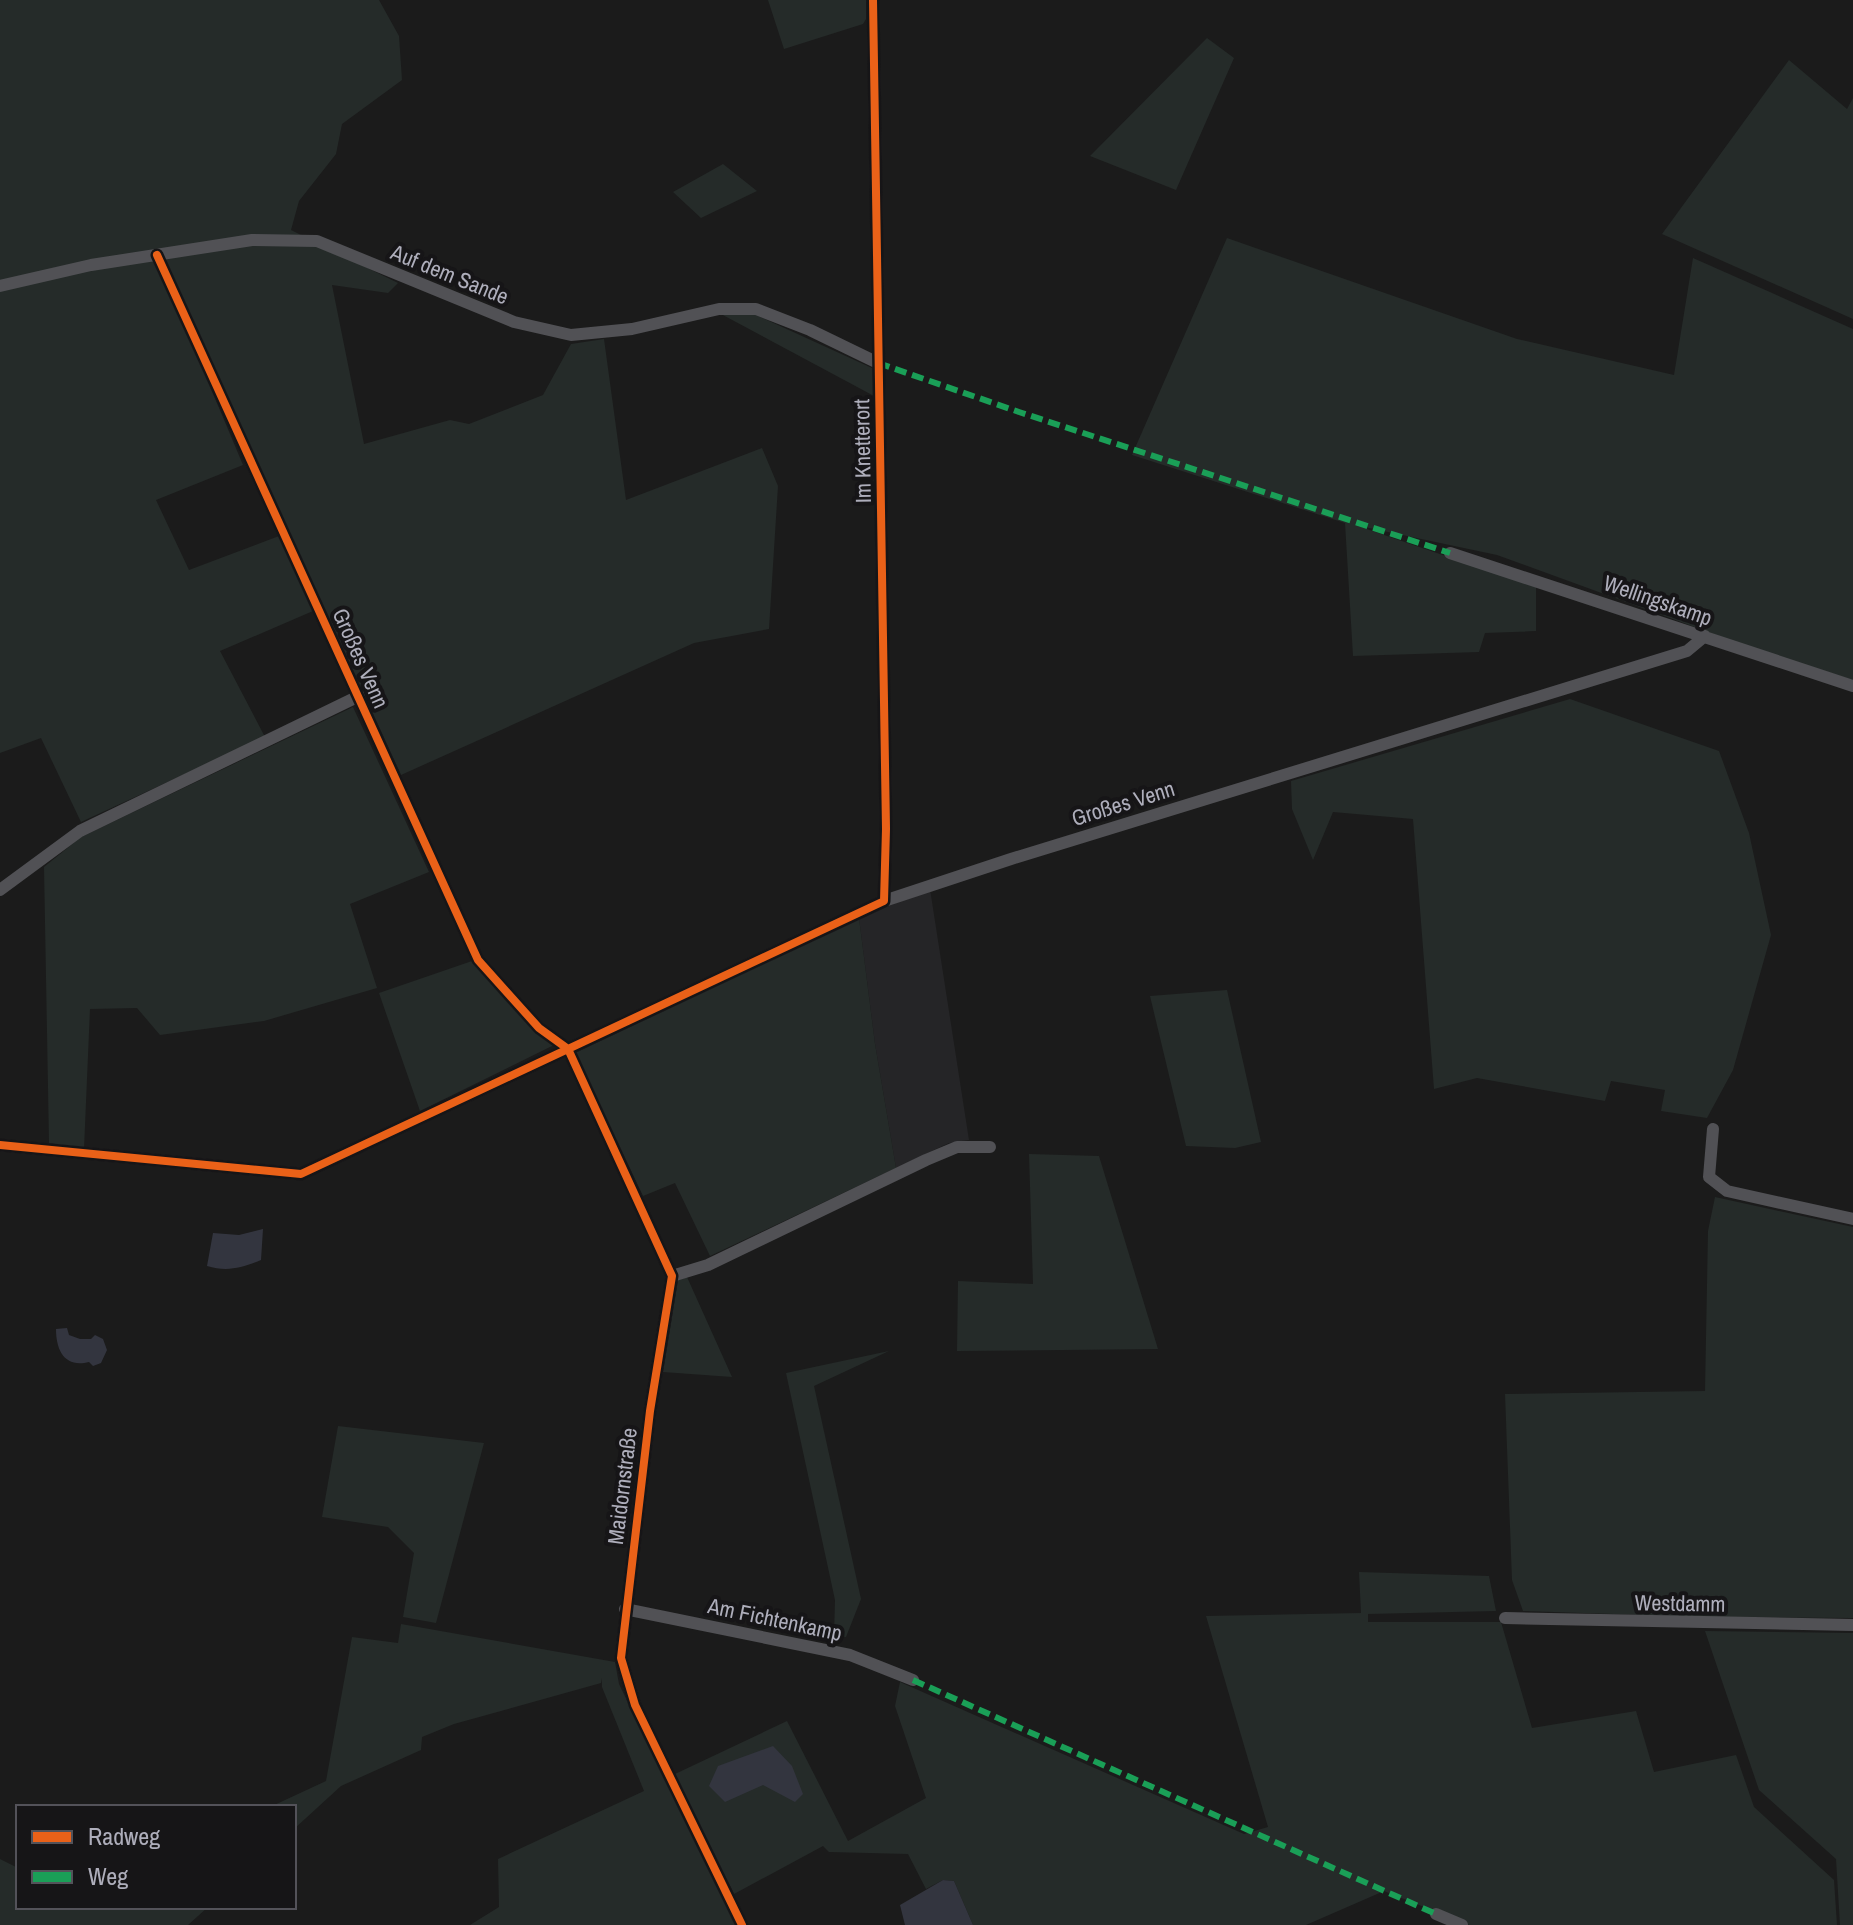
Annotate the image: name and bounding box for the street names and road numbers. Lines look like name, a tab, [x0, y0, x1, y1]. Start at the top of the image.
street label: Auf dem Sande	[386, 236, 513, 311]
street label: Im Knetterort	[846, 399, 878, 503]
street label: Wellingskamp	[1600, 567, 1716, 633]
street label: Großes Venn	[326, 603, 396, 713]
street label: Großes Venn	[1068, 773, 1178, 833]
street label: Maidornstraße	[600, 1426, 644, 1546]
street label: Westdamm	[1634, 1587, 1726, 1619]
street label: Am Fichtenkamp	[704, 1590, 845, 1648]

